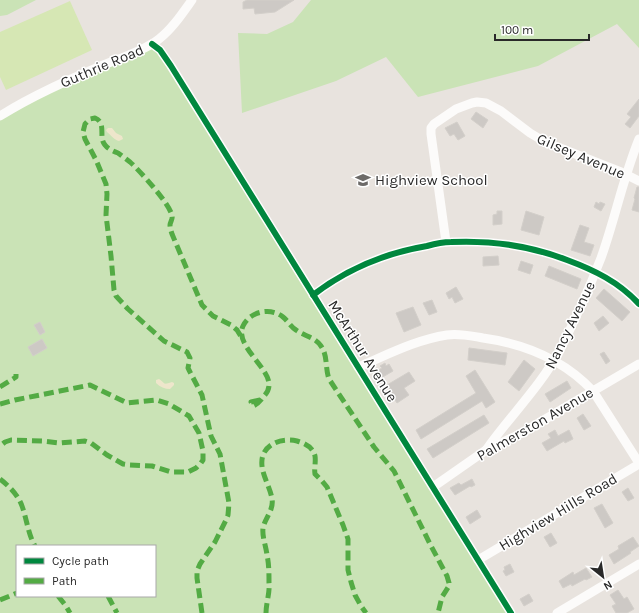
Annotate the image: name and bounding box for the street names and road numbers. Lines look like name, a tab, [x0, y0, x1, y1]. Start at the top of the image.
street label: Guthrie Road	[57, 40, 147, 92]
street label: Gilsey Avenue	[534, 129, 628, 183]
street label: Nancy Avenue	[541, 278, 599, 372]
street label: McArthur Avenue	[324, 297, 402, 405]
street label: Palmerston Avenue	[474, 383, 596, 465]
street label: Highview Hills Road	[495, 470, 621, 554]

